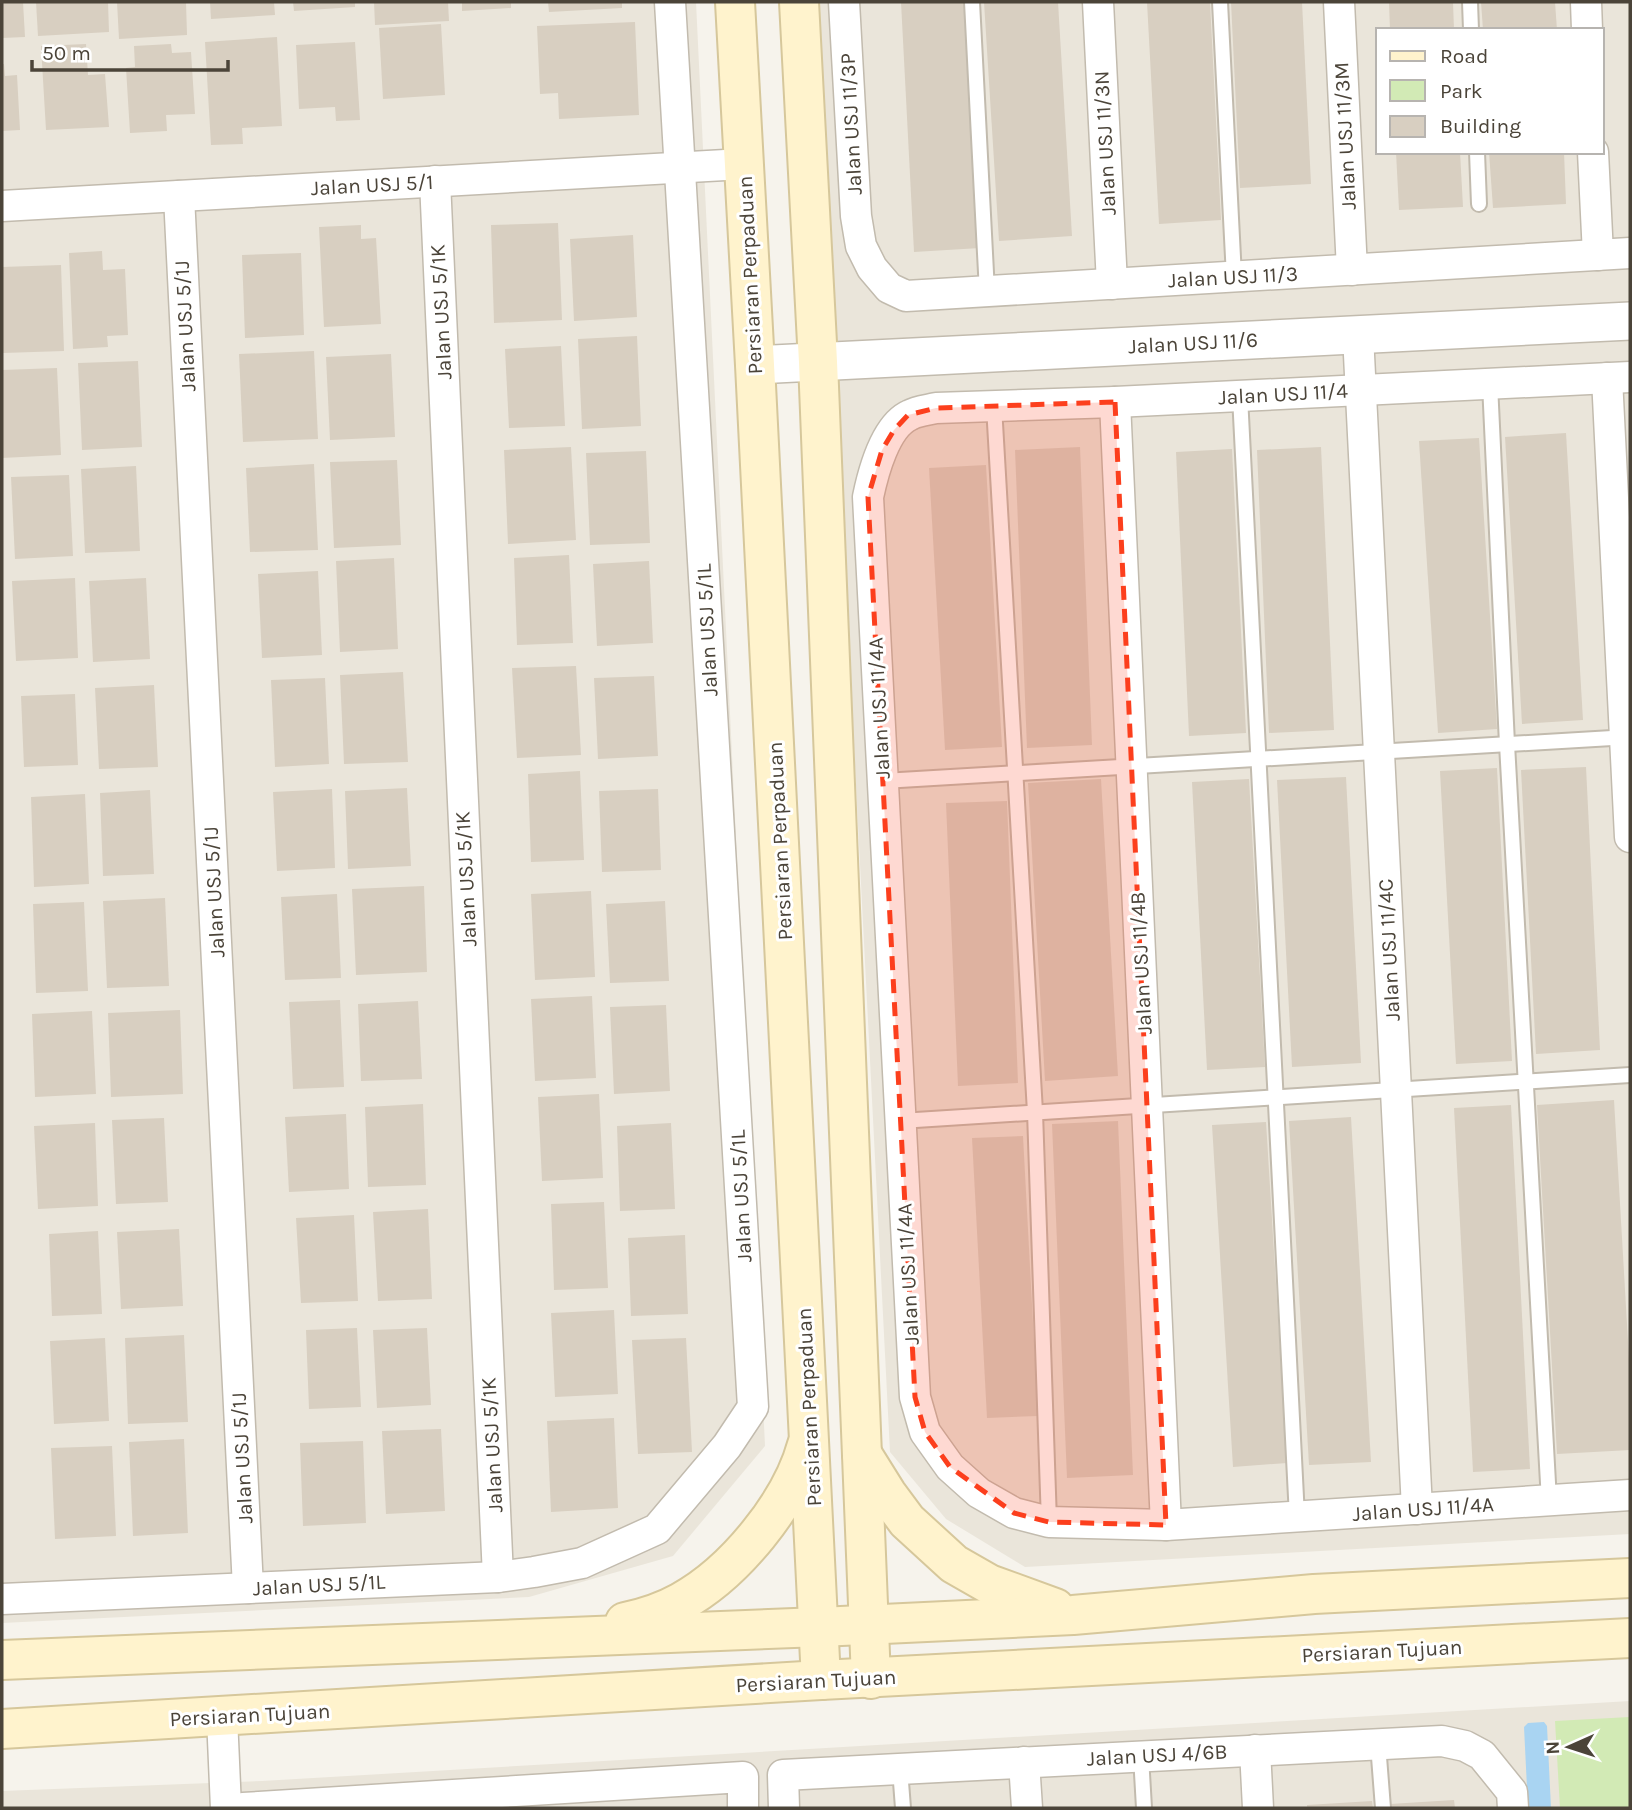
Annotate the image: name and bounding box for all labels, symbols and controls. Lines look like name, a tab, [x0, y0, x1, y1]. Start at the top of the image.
scale bar	[32, 28, 228, 72]
legend	[1376, 28, 1604, 154]
text: 50 m	[42, 41, 91, 65]
text: Road	[1440, 44, 1488, 68]
street label: Jalan USJ 11/3P	[835, 52, 867, 196]
street label: Jalan USJ 11/3M	[1329, 61, 1361, 211]
street label: Jalan USJ 11/3N	[1089, 70, 1121, 216]
text: Park	[1440, 79, 1483, 103]
text: Building	[1440, 114, 1521, 138]
street label: Jalan USJ 5/1	[310, 170, 434, 200]
street label: Persiaran Perpaduan	[733, 175, 767, 375]
street label: Jalan USJ 5/1K	[425, 243, 457, 380]
street label: Jalan USJ 5/1J	[170, 260, 200, 392]
street label: Jalan USJ 11/3	[1167, 262, 1299, 292]
street label: Jalan USJ 11/6	[1127, 328, 1259, 358]
street label: Jalan USJ 11/4	[1218, 379, 1349, 409]
street label: Jalan USJ 5/1L	[692, 563, 722, 697]
street label: Jalan USJ 11/4A	[863, 637, 895, 779]
street label: Persiaran Perpaduan	[763, 741, 797, 941]
street label: Jalan USJ 5/1K	[450, 810, 482, 947]
street label: Jalan USJ 5/1J	[199, 826, 229, 958]
street label: Jalan USJ 11/4C	[1373, 878, 1405, 1022]
street label: Jalan USJ 11/4B	[1125, 891, 1157, 1035]
street label: Jalan USJ 5/1L	[726, 1129, 756, 1263]
street label: Jalan USJ 11/4A	[892, 1203, 924, 1345]
street label: Persiaran Perpaduan	[792, 1307, 826, 1507]
street label: Jalan USJ 5/1K	[476, 1376, 508, 1513]
street label: Jalan USJ 5/1J	[227, 1392, 257, 1524]
street label: Jalan USJ 11/4A	[1351, 1492, 1495, 1526]
street label: Jalan USJ 5/1L	[252, 1570, 386, 1600]
street label: Persiaran Tujuan	[1301, 1635, 1463, 1667]
street label: Persiaran Tujuan	[735, 1665, 897, 1697]
street label: Persiaran Tujuan	[169, 1699, 331, 1731]
north arrow	[1534, 1712, 1604, 1782]
street label: Jalan USJ 4/6B	[1086, 1739, 1228, 1771]
text: N	[1542, 1740, 1564, 1755]

